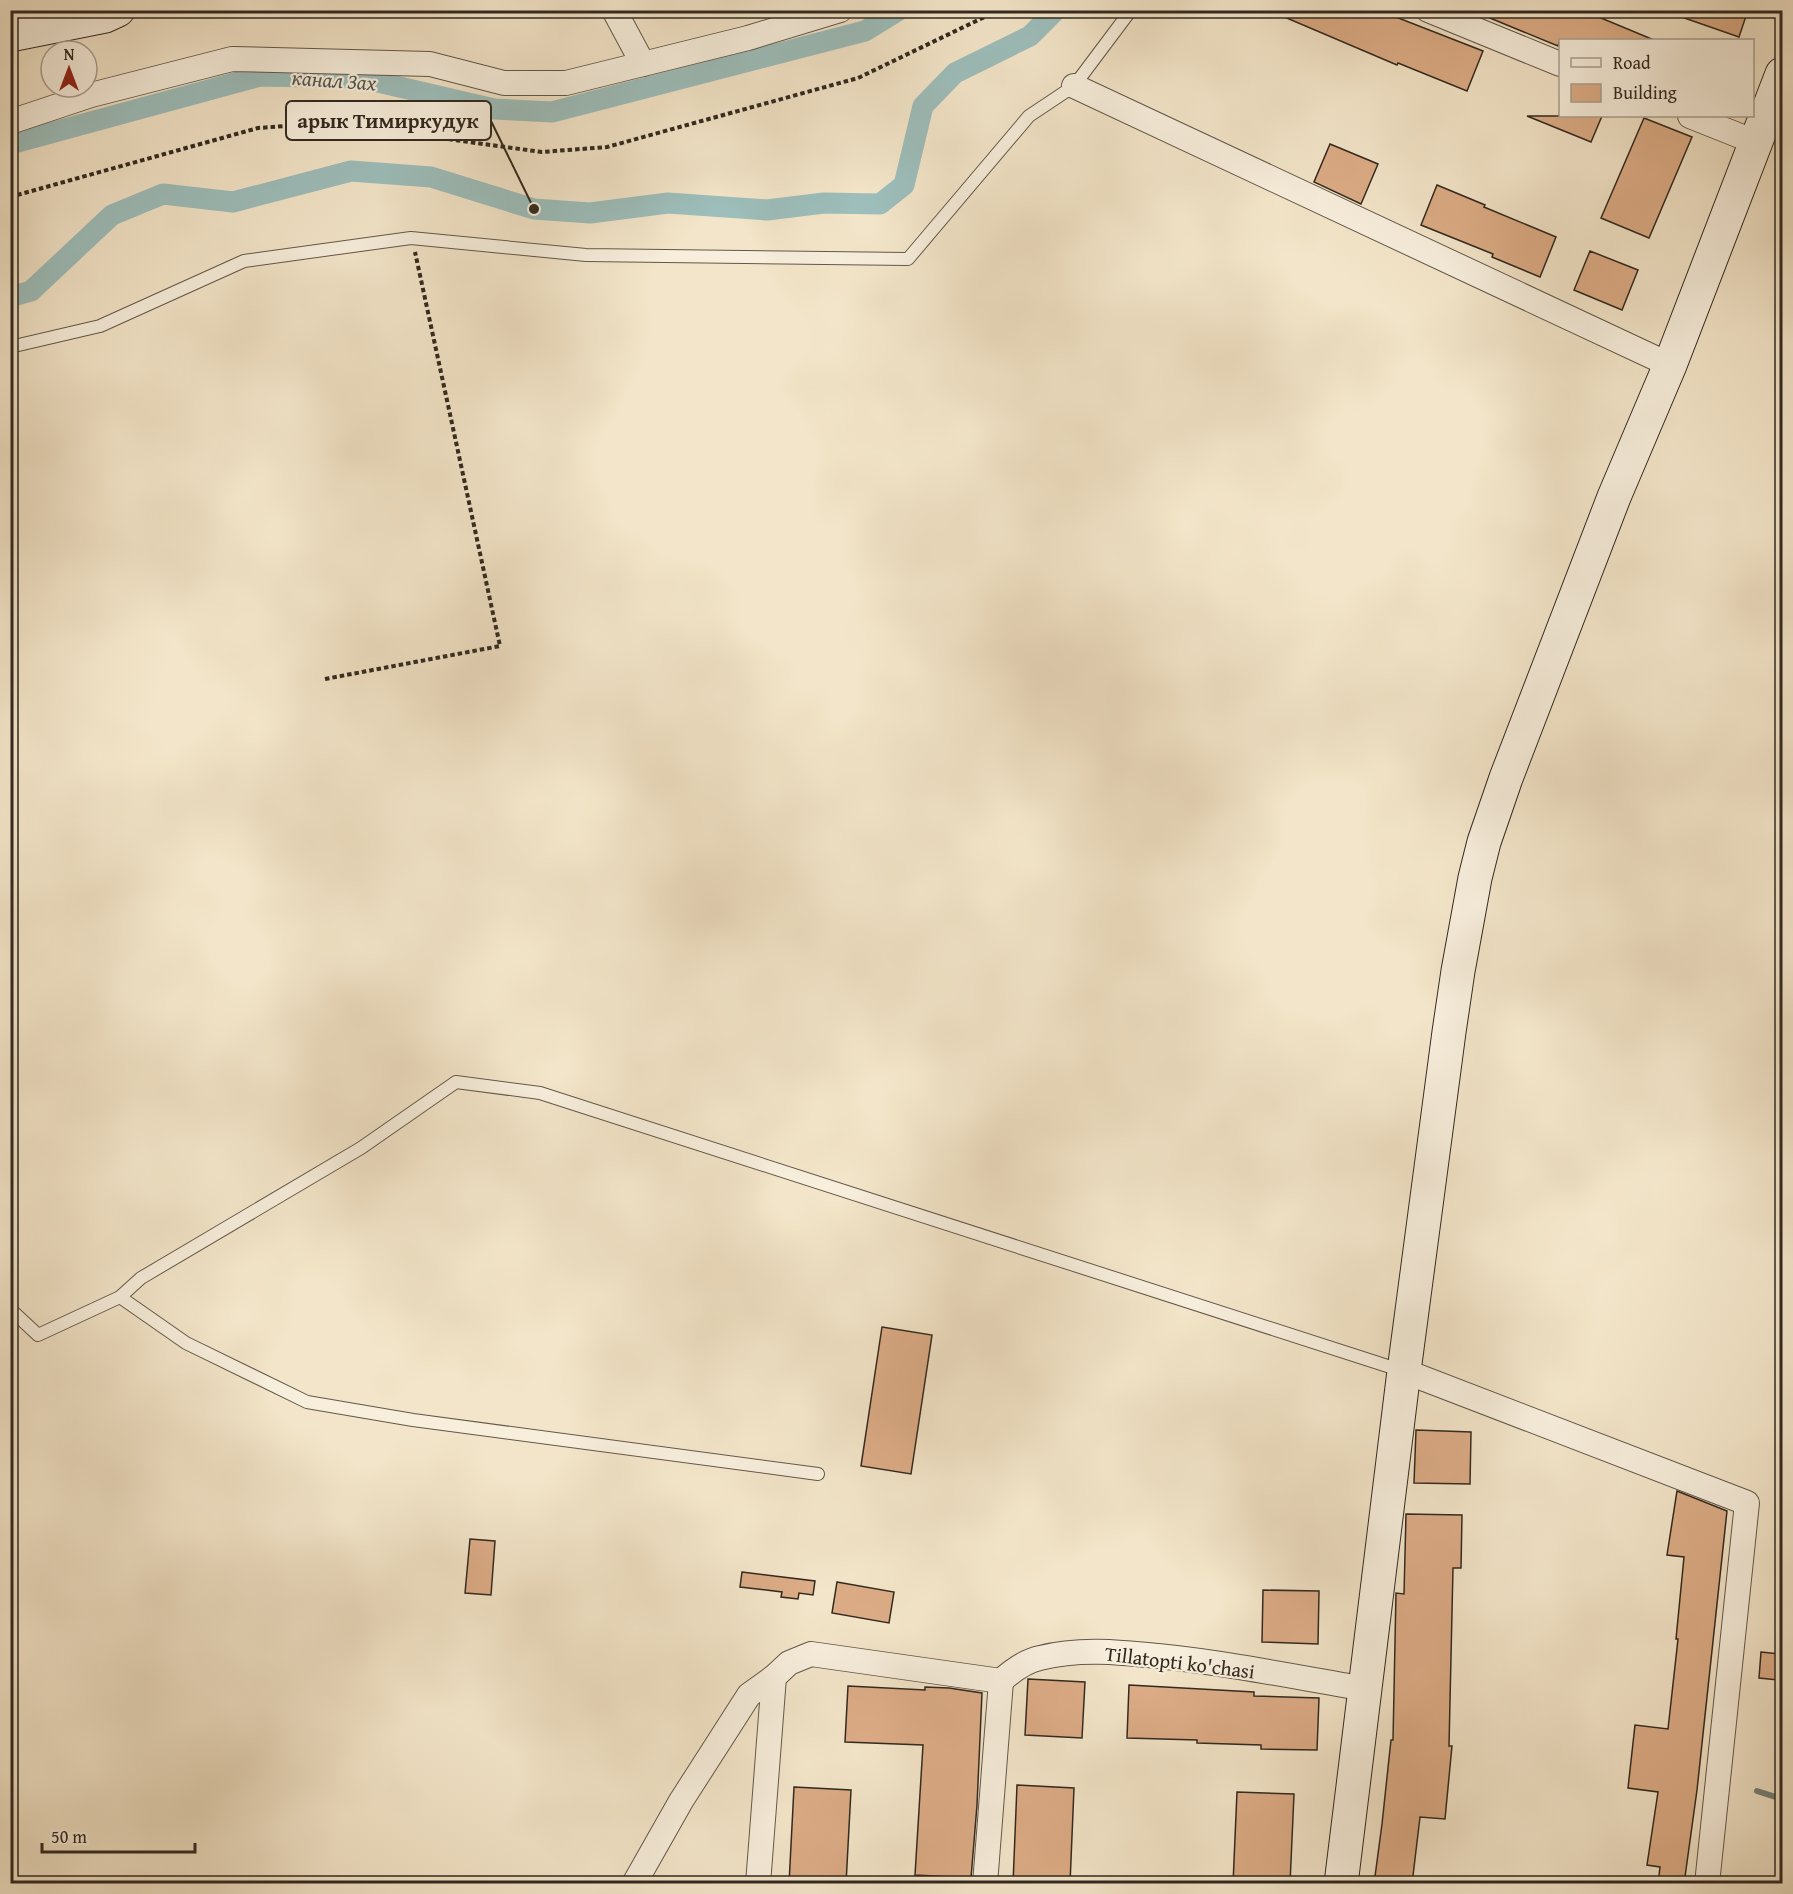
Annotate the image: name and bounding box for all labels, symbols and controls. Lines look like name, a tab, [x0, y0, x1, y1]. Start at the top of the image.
north arrow	[39, 39, 99, 99]
legend	[1559, 39, 1754, 117]
text: N	[64, 42, 75, 66]
text: Road	[1613, 49, 1651, 76]
water label: канал Зах	[291, 62, 378, 98]
text: Building	[1613, 79, 1677, 106]
callout: арык Тимиркудук	[286, 101, 491, 140]
text: арык Тимиркудук	[297, 105, 480, 136]
street label: Tillatopti ko'chasi	[1104, 1638, 1257, 1686]
scale bar	[42, 1816, 195, 1854]
text: 50 m	[51, 1823, 87, 1850]

